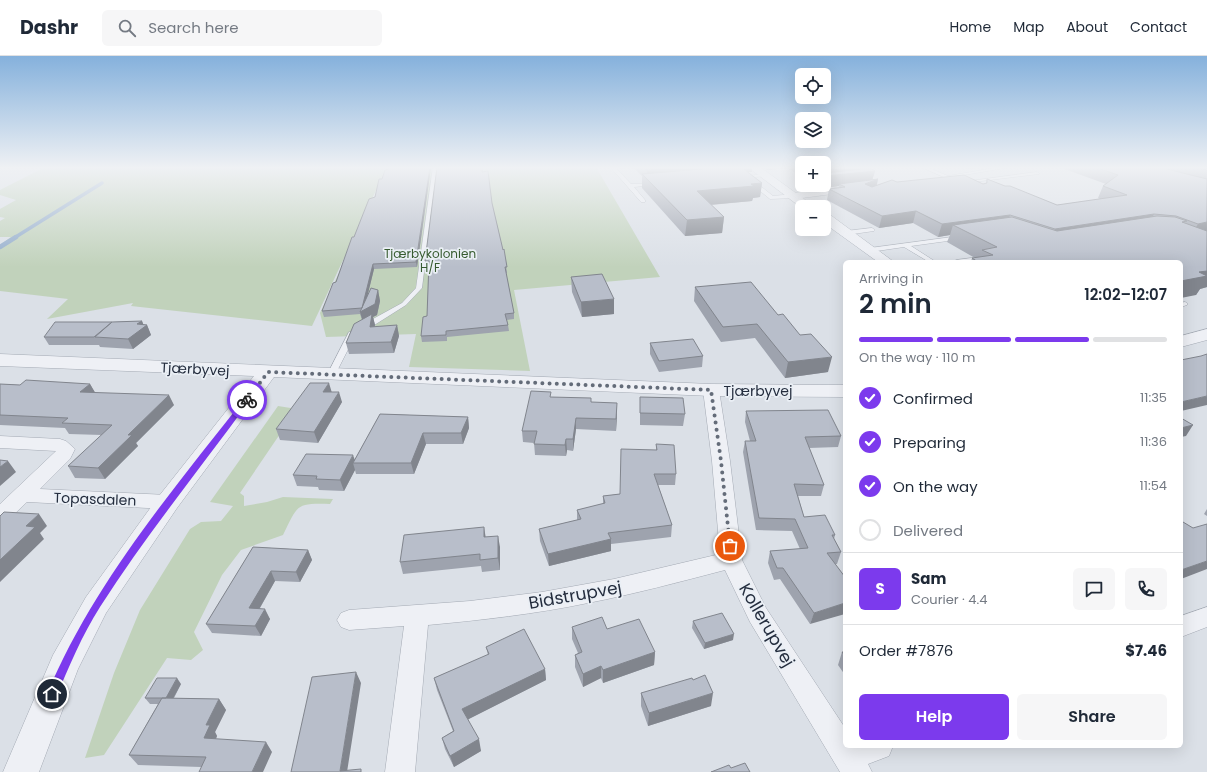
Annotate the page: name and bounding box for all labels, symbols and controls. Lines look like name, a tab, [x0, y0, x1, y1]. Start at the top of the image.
search box	[102, 10, 382, 46]
text: Dashr	[20, 14, 78, 41]
icon: search	[116, 17, 138, 39]
text: Search here	[148, 17, 239, 38]
text: Home	[949, 17, 991, 37]
text: Map	[1013, 17, 1044, 37]
text: About	[1066, 17, 1108, 37]
text: Contact	[1130, 17, 1187, 37]
map controls	[795, 68, 831, 236]
button: locate	[795, 68, 831, 104]
button: layers	[795, 112, 831, 148]
button: +	[795, 156, 831, 192]
button: −	[795, 200, 831, 236]
park label: Tjærbykolonien H/F	[384, 245, 476, 276]
text: Arriving in	[859, 269, 923, 288]
text: 12:02–12:07	[1084, 284, 1167, 305]
text: 2 min	[859, 286, 932, 322]
text: On the way · 110 m	[859, 348, 975, 367]
street label: Tjærbyvej	[160, 357, 230, 381]
courier	[227, 380, 267, 420]
street label: Tjærbyvej	[724, 381, 792, 401]
icon: check	[859, 387, 881, 409]
text: Confirmed	[893, 388, 973, 409]
text: 11:35	[1140, 388, 1167, 407]
icon: bike	[236, 389, 258, 411]
icon: check	[859, 431, 881, 453]
text: Preparing	[893, 432, 966, 453]
text: 11:36	[1140, 432, 1167, 451]
icon: check	[859, 475, 881, 497]
text: On the way	[893, 476, 978, 497]
text: 11:54	[1140, 476, 1167, 495]
street label: Topasdalen	[53, 488, 137, 510]
text: Delivered	[893, 520, 963, 541]
pin	[713, 529, 747, 563]
icon: bag	[719, 535, 741, 557]
text: Sam	[911, 568, 946, 589]
button: chat	[1073, 568, 1115, 610]
button: phone	[1125, 568, 1167, 610]
street label: Bidstrupvej	[527, 575, 623, 615]
text: S	[875, 578, 885, 599]
street label: Kollerupvej	[733, 579, 801, 671]
text: Courier · 4.4	[911, 590, 987, 609]
text: Order #7876	[859, 640, 953, 661]
text: $7.46	[1125, 640, 1167, 661]
pin	[35, 677, 69, 711]
icon: home	[41, 683, 63, 705]
button: Help	[859, 694, 1009, 740]
button: Share	[1017, 694, 1167, 740]

